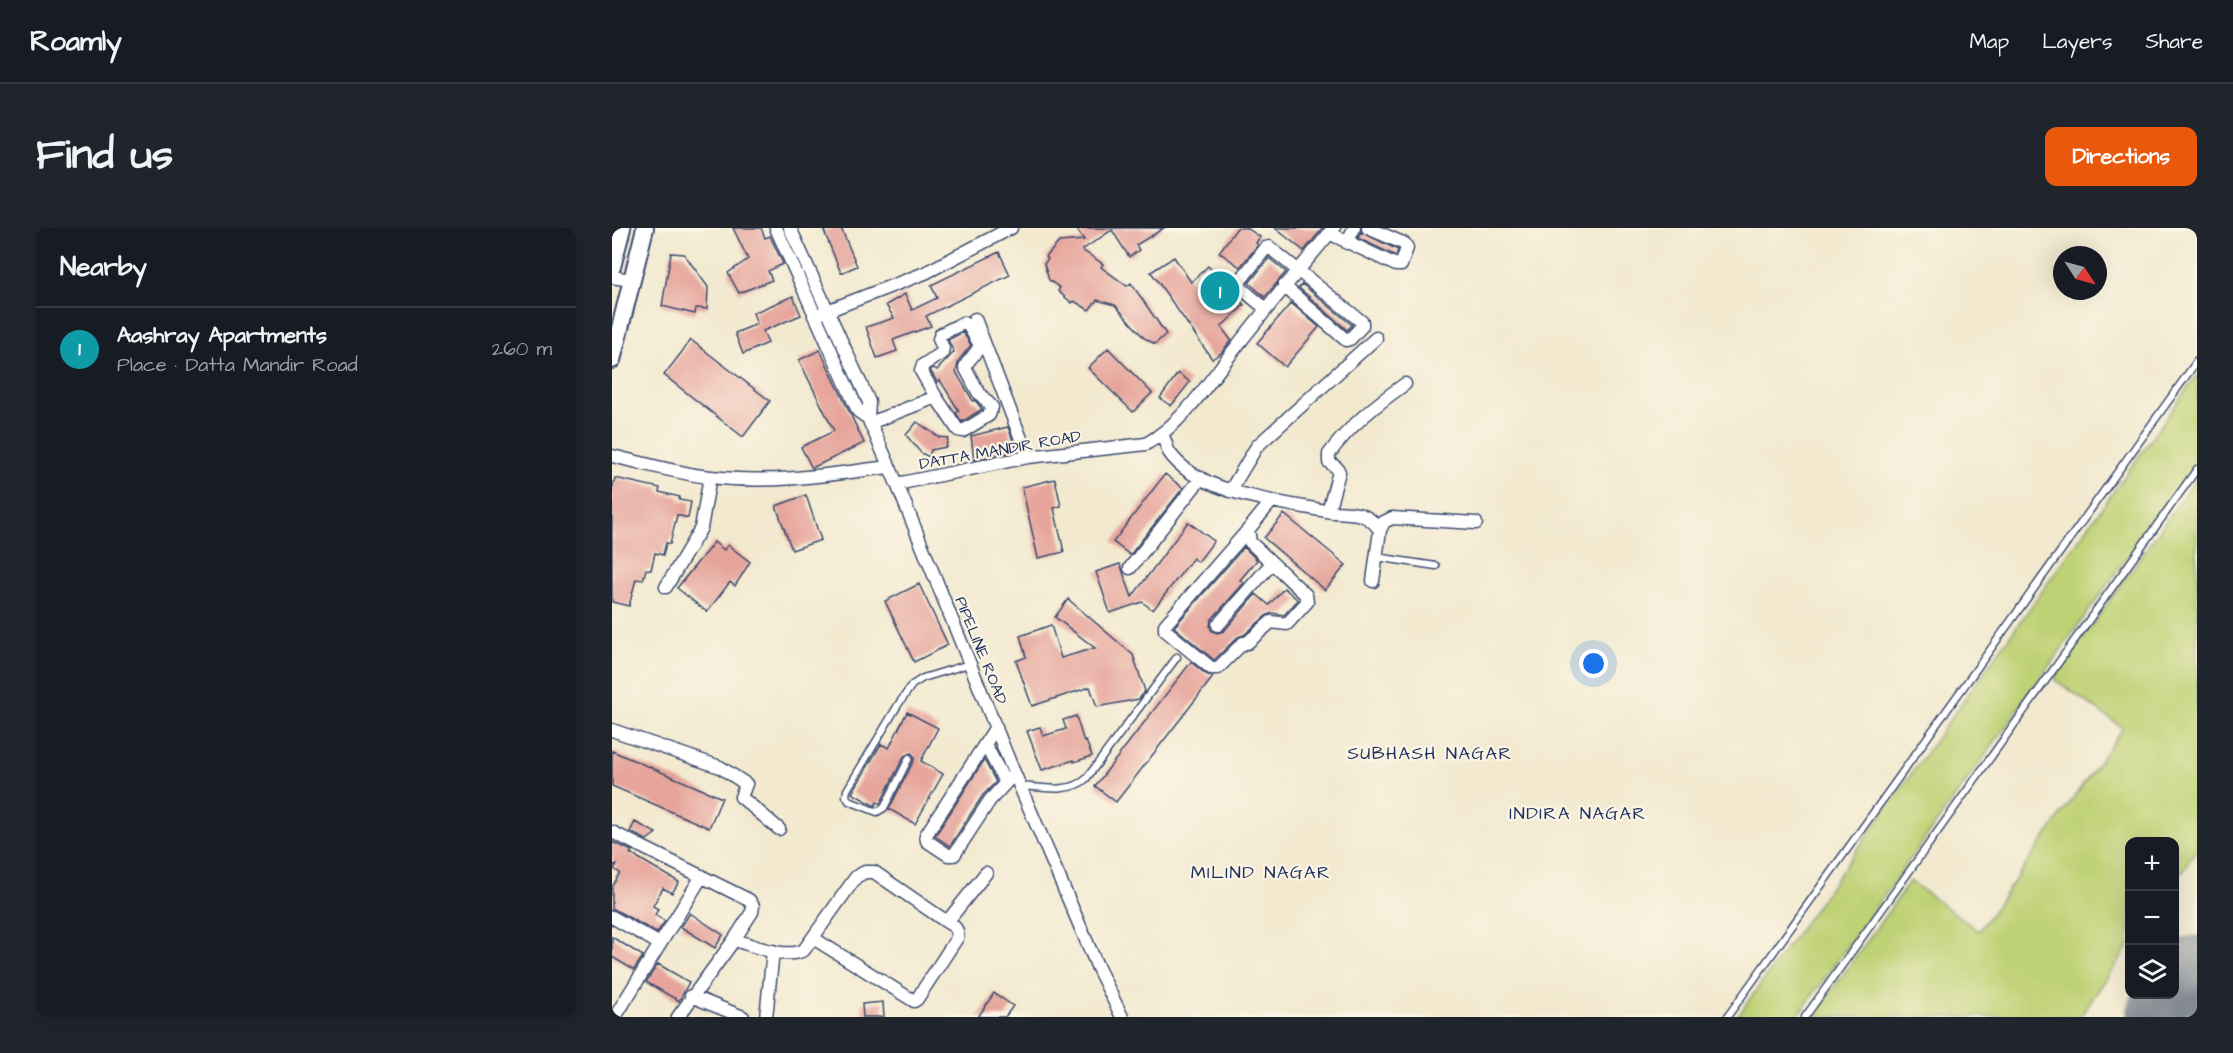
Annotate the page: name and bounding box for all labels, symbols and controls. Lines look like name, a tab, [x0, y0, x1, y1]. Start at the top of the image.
text: Roamly	[30, 22, 122, 61]
text: Map	[1969, 27, 2009, 56]
text: Layers	[2042, 27, 2112, 56]
text: Share	[2145, 27, 2203, 56]
text: Find us	[36, 127, 173, 185]
button: Directions	[2045, 127, 2197, 186]
north arrow	[2053, 246, 2107, 300]
text: Nearby	[60, 249, 147, 285]
pin: 1	[1200, 268, 1240, 314]
text: Aashray Apartments	[117, 320, 327, 351]
text: 1	[78, 335, 81, 363]
text: 260 m	[492, 335, 552, 363]
text: Place · Datta Mandir Road	[117, 351, 358, 379]
street label: DATTA MANDIR ROAD	[917, 425, 1083, 475]
street label: PIPELINE ROAD	[949, 593, 1013, 708]
your location	[1579, 649, 1608, 678]
district label: SUBHASH NAGAR	[1347, 741, 1513, 766]
district label: INDIRA NAGAR	[1509, 801, 1647, 826]
map controls	[2125, 837, 2179, 999]
button: +	[2125, 837, 2179, 891]
district label: MILIND NAGAR	[1191, 860, 1331, 885]
button: −	[2125, 891, 2179, 945]
button: layers	[2125, 945, 2179, 999]

